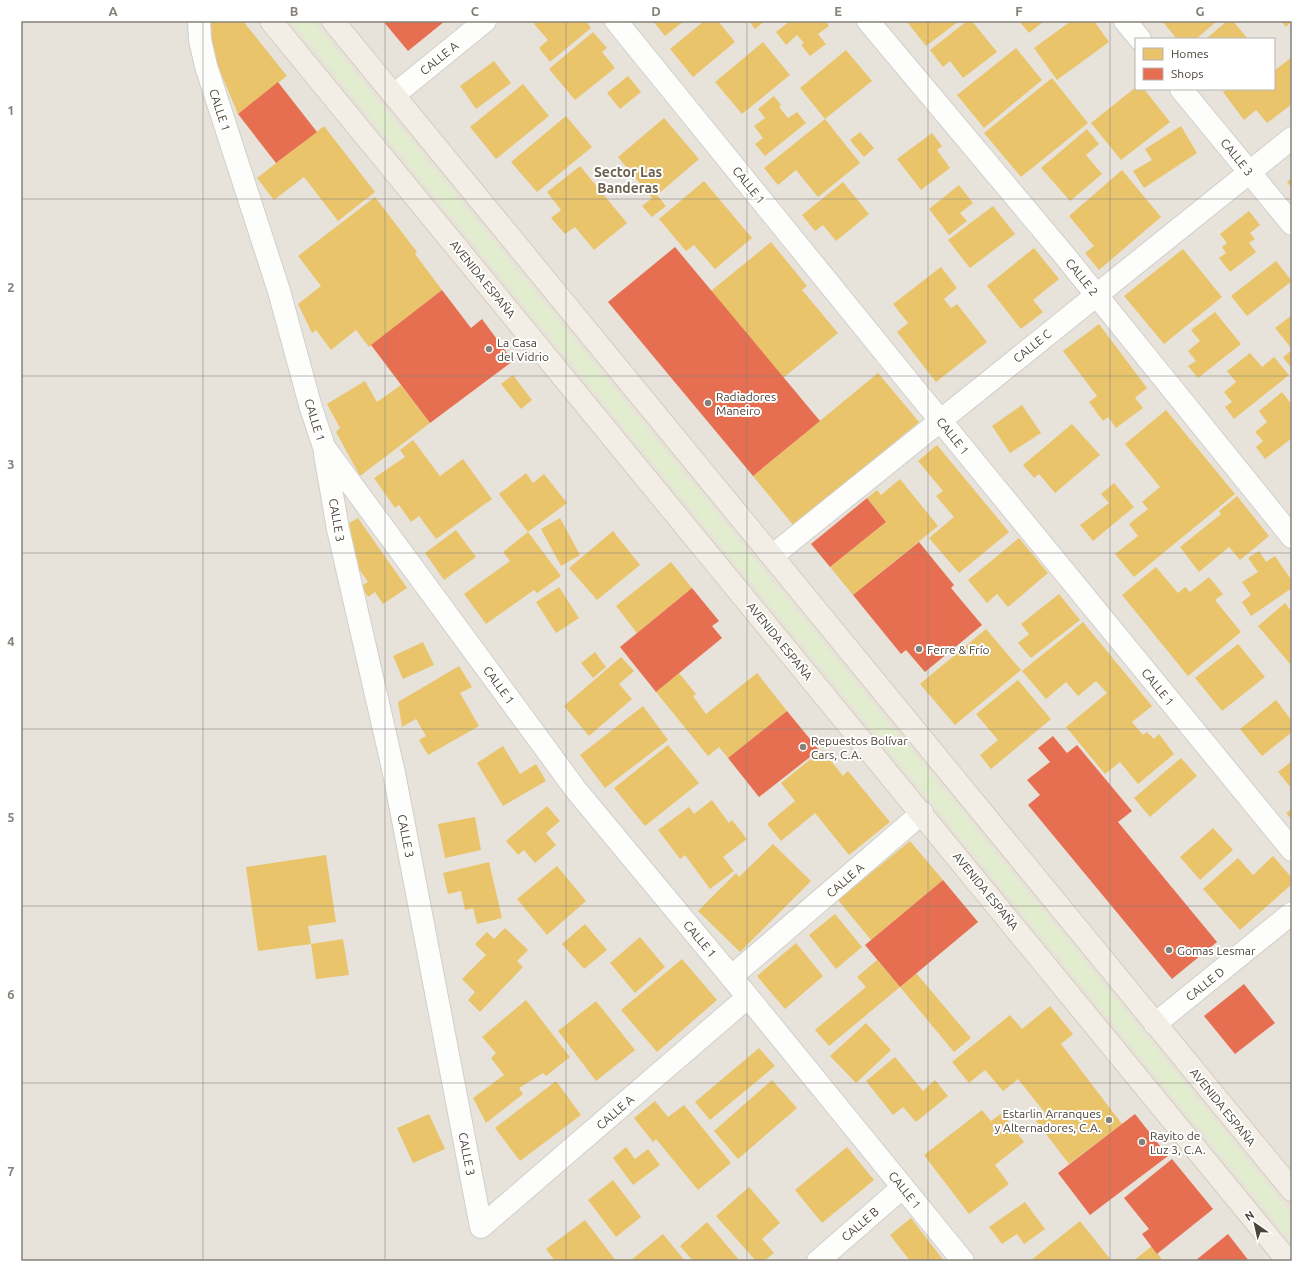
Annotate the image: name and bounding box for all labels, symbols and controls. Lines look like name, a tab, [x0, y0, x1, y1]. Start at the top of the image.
text: A	[108, 4, 118, 18]
text: B	[290, 4, 299, 18]
text: C	[471, 4, 480, 18]
text: D	[651, 4, 661, 18]
text: E	[834, 4, 842, 18]
text: F	[1015, 4, 1023, 18]
text: G	[1196, 4, 1205, 18]
legend	[1135, 38, 1275, 90]
street label: CALLE A	[417, 39, 461, 77]
text: Homes	[1171, 47, 1209, 60]
text: Shops	[1171, 67, 1203, 80]
street label: CALLE 1	[207, 87, 233, 133]
text: 1	[7, 103, 15, 117]
street label: CALLE 3	[1218, 136, 1256, 178]
district label: Sector Las Banderas	[594, 164, 663, 196]
street label: CALLE 1	[730, 164, 768, 206]
street label: AVENIDA ESPAÑA	[448, 238, 518, 321]
street label: CALLE 2	[1063, 256, 1101, 298]
text: 2	[7, 280, 15, 294]
street label: CALLE C	[1011, 327, 1054, 365]
place label: La Casa del Vidrio	[497, 336, 549, 363]
marker: La Casa del Vidrio	[484, 344, 494, 354]
place label: Radiadores Maneiro	[716, 390, 776, 417]
street label: CALLE 1	[302, 397, 328, 443]
marker: Radiadores Maneiro	[703, 398, 713, 408]
street label: CALLE 1	[934, 415, 972, 457]
text: 3	[7, 457, 15, 471]
street label: CALLE 3	[327, 497, 347, 543]
street label: AVENIDA ESPAÑA	[745, 600, 815, 683]
text: 4	[7, 634, 15, 648]
place label: Ferre & Frío	[927, 643, 990, 656]
marker: Ferre & Frío	[914, 644, 924, 654]
street label: CALLE 1	[481, 663, 517, 707]
street label: CALLE 1	[1139, 666, 1177, 708]
place label: Repuestos Bolívar Cars, C.A.	[811, 734, 908, 761]
marker: Repuestos Bolívar Cars, C.A.	[798, 742, 808, 752]
text: 5	[7, 810, 15, 824]
street label: CALLE 3	[395, 813, 417, 859]
street label: AVENIDA ESPAÑA	[951, 850, 1021, 933]
street label: CALLE A	[824, 860, 866, 900]
street label: CALLE 1	[681, 918, 719, 960]
place label: Gomas Lesmar	[1177, 944, 1256, 957]
marker: Gomas Lesmar	[1164, 945, 1174, 955]
street label: CALLE D	[1183, 965, 1227, 1003]
text: 6	[7, 987, 15, 1001]
street label: AVENIDA ESPAÑA	[1188, 1066, 1258, 1149]
street label: CALLE A	[594, 1092, 636, 1132]
place label: Estarlin Arranques y Alternadores, C.A.	[995, 1107, 1101, 1134]
marker: Estarlin Arranques y Alternadores, C.A.	[1104, 1115, 1114, 1125]
place label: Rayito de Luz 3, C.A.	[1150, 1129, 1206, 1156]
street label: CALLE 3	[456, 1131, 478, 1177]
marker: Rayito de Luz 3, C.A.	[1137, 1137, 1147, 1147]
text: 7	[7, 1164, 15, 1178]
street label: CALLE 1	[886, 1169, 924, 1211]
street label: CALLE B	[839, 1204, 881, 1244]
north arrow	[1235, 1204, 1275, 1244]
text: N	[1243, 1208, 1256, 1223]

